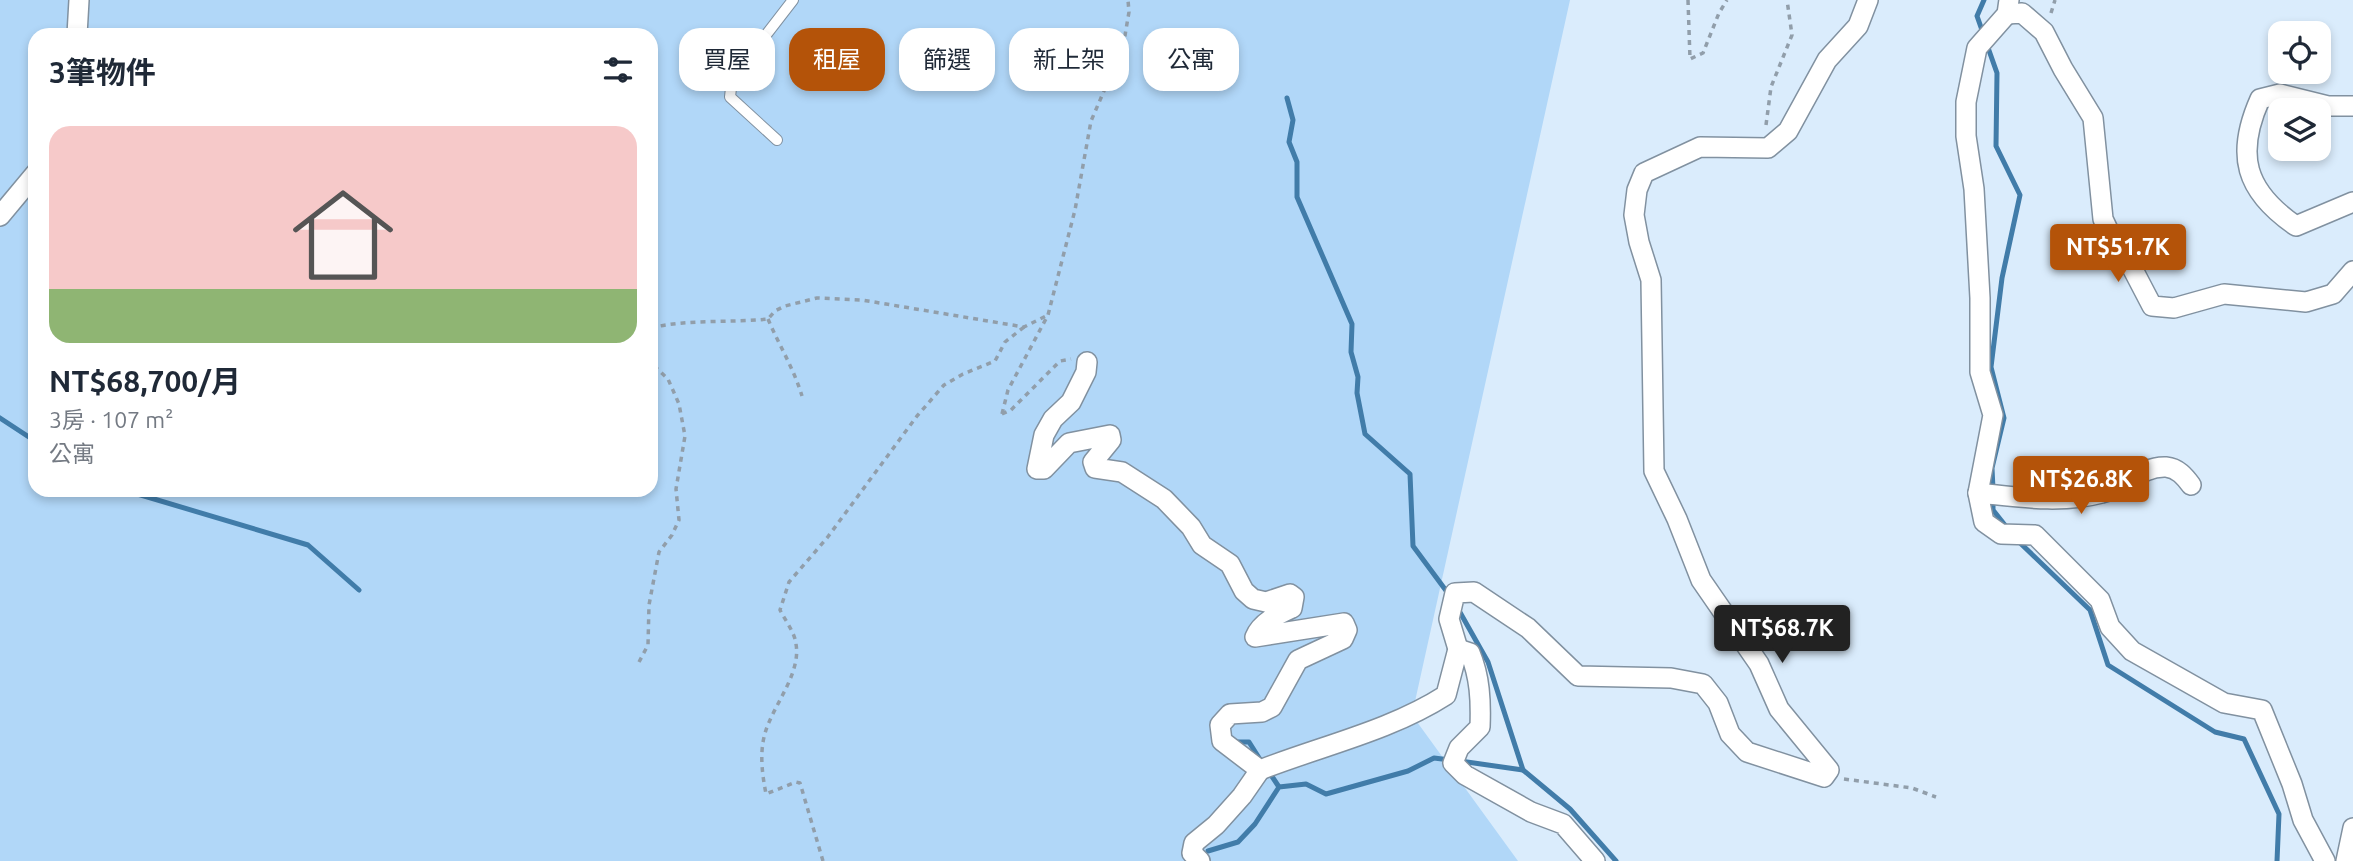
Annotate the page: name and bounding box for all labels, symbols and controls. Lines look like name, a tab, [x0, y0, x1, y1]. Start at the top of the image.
map controls	[2268, 21, 2331, 161]
button: locate	[2268, 21, 2331, 84]
chip: 買屋	[679, 28, 775, 91]
chip: 租屋	[789, 28, 885, 91]
chip: 篩選	[899, 28, 995, 91]
chip: 新上架	[1009, 28, 1129, 91]
chip: 公寓	[1143, 28, 1239, 91]
icon: filters	[599, 51, 637, 89]
text: 3筆物件	[49, 55, 156, 89]
button: layers	[2268, 98, 2331, 161]
icon: home	[280, 172, 406, 298]
pin: NT$51.7K	[2046, 224, 2190, 284]
text: NT$51.7K	[2066, 234, 2170, 259]
text: NT$68,700/月	[49, 364, 241, 398]
text: 3房 · 107 m²	[49, 407, 173, 432]
text: 公寓	[49, 441, 95, 466]
pin: NT$26.8K	[2009, 456, 2153, 516]
text: NT$26.8K	[2029, 466, 2133, 491]
pin: NT$68.7K	[1710, 606, 1854, 665]
text: NT$68.7K	[1730, 615, 1834, 640]

